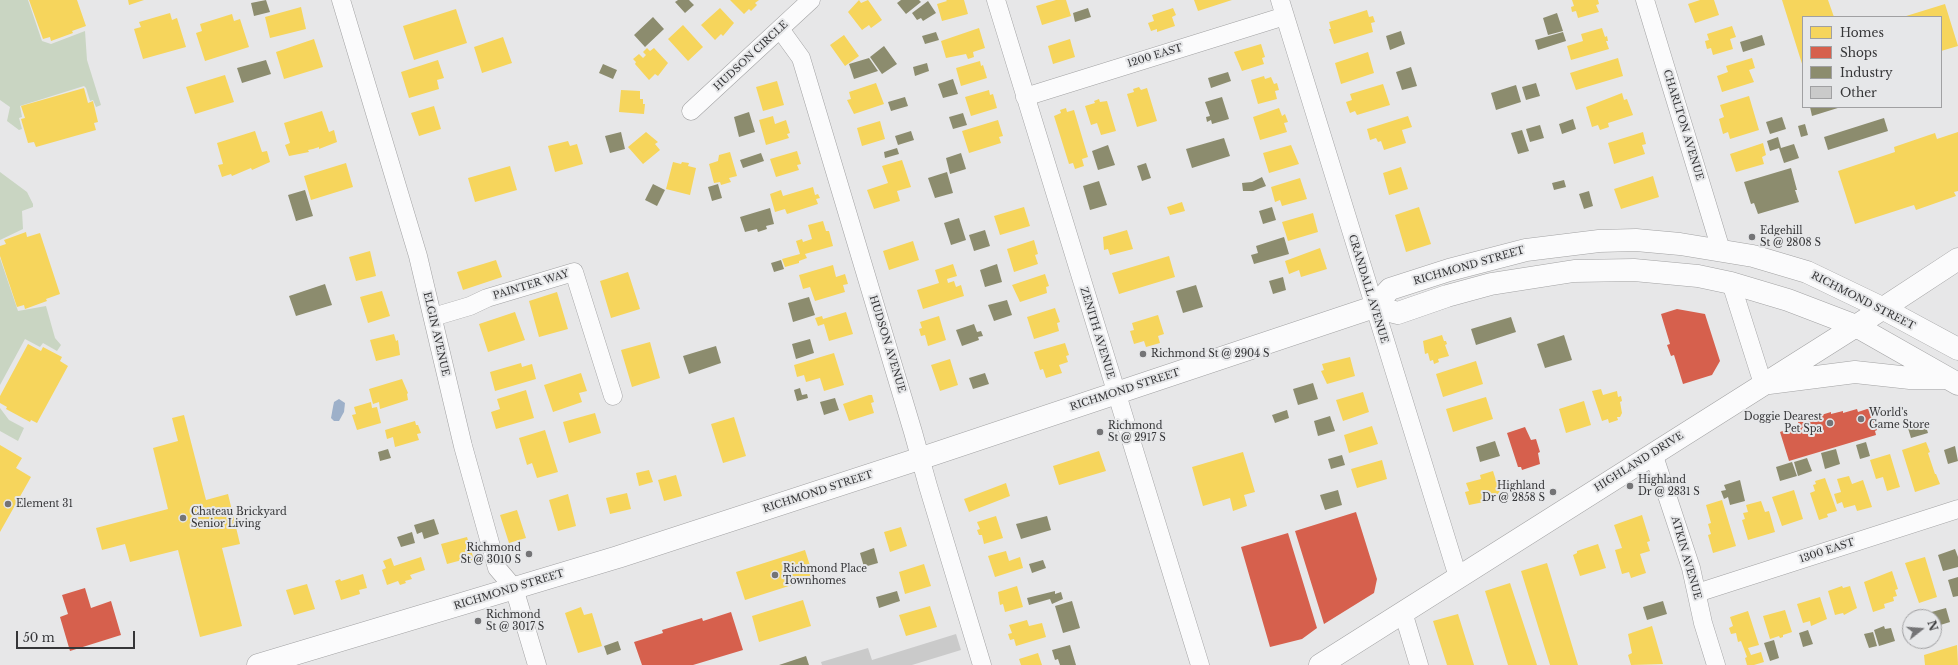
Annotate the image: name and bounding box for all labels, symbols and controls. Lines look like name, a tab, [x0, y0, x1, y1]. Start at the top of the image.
legend	[1802, 16, 1942, 108]
street label: HUDSON CIRCLE	[711, 19, 791, 93]
text: Homes	[1840, 25, 1884, 40]
street label: 1200 EAST	[1126, 42, 1184, 70]
text: Shops	[1840, 45, 1877, 60]
text: Industry	[1840, 65, 1893, 80]
street label: CHARLTON AVENUE	[1660, 68, 1706, 182]
text: Other	[1840, 85, 1877, 100]
place label: Edgehill St @ 2808 S	[1760, 225, 1821, 248]
marker: Edgehill St @ 2808 S	[1747, 232, 1757, 242]
street label: CRANDALL AVENUE	[1346, 233, 1390, 345]
street label: RICHMOND STREET	[1412, 244, 1526, 288]
street label: PAINTER WAY	[492, 268, 570, 302]
street label: RICHMOND STREET	[1809, 270, 1917, 332]
street label: ZENITH AVENUE	[1077, 286, 1117, 380]
street label: ELGIN AVENUE	[420, 291, 452, 377]
street label: HUDSON AVENUE	[866, 294, 908, 394]
place label: Richmond St @ 2904 S	[1151, 348, 1269, 360]
marker: Richmond St @ 2904 S	[1138, 349, 1148, 359]
street label: RICHMOND STREET	[1069, 367, 1181, 413]
place label: World's Game Store	[1869, 407, 1930, 430]
place label: Doggie Dearest Pet Spa	[1744, 411, 1822, 434]
marker: World's Game Store	[1856, 414, 1866, 424]
marker: Doggie Dearest Pet Spa	[1825, 418, 1835, 428]
place label: Richmond St @ 2917 S	[1108, 420, 1166, 444]
marker: Richmond St @ 2917 S	[1095, 427, 1105, 437]
street label: HIGHLAND DRIVE	[1592, 430, 1686, 494]
street label: RICHMOND STREET	[762, 469, 874, 515]
place label: Highland Dr @ 2831 S	[1638, 474, 1700, 498]
place label: Highland Dr @ 2858 S	[1482, 480, 1545, 504]
marker: Highland Dr @ 2831 S	[1625, 481, 1635, 491]
marker: Highland Dr @ 2858 S	[1548, 487, 1558, 497]
place label: Element 31	[16, 498, 73, 510]
marker: Element 31	[3, 499, 13, 509]
place label: Chateau Brickyard Senior Living	[191, 506, 287, 530]
marker: Chateau Brickyard Senior Living	[178, 513, 188, 523]
street label: ATKIN AVENUE	[1668, 515, 1704, 601]
street label: 1300 EAST	[1798, 536, 1856, 566]
place label: Richmond St @ 3010 S	[461, 542, 521, 566]
marker: Richmond St @ 3010 S	[524, 549, 534, 559]
place label: Richmond Place Townhomes	[783, 563, 867, 586]
street label: RICHMOND STREET	[452, 567, 566, 613]
marker: Richmond Place Townhomes	[770, 570, 780, 580]
place label: Richmond St @ 3017 S	[486, 609, 544, 632]
north arrow	[1902, 609, 1942, 649]
marker: Richmond St @ 3017 S	[473, 616, 483, 626]
text: N	[1924, 619, 1941, 633]
scale bar	[18, 623, 137, 649]
text: 50 m	[23, 630, 55, 645]

